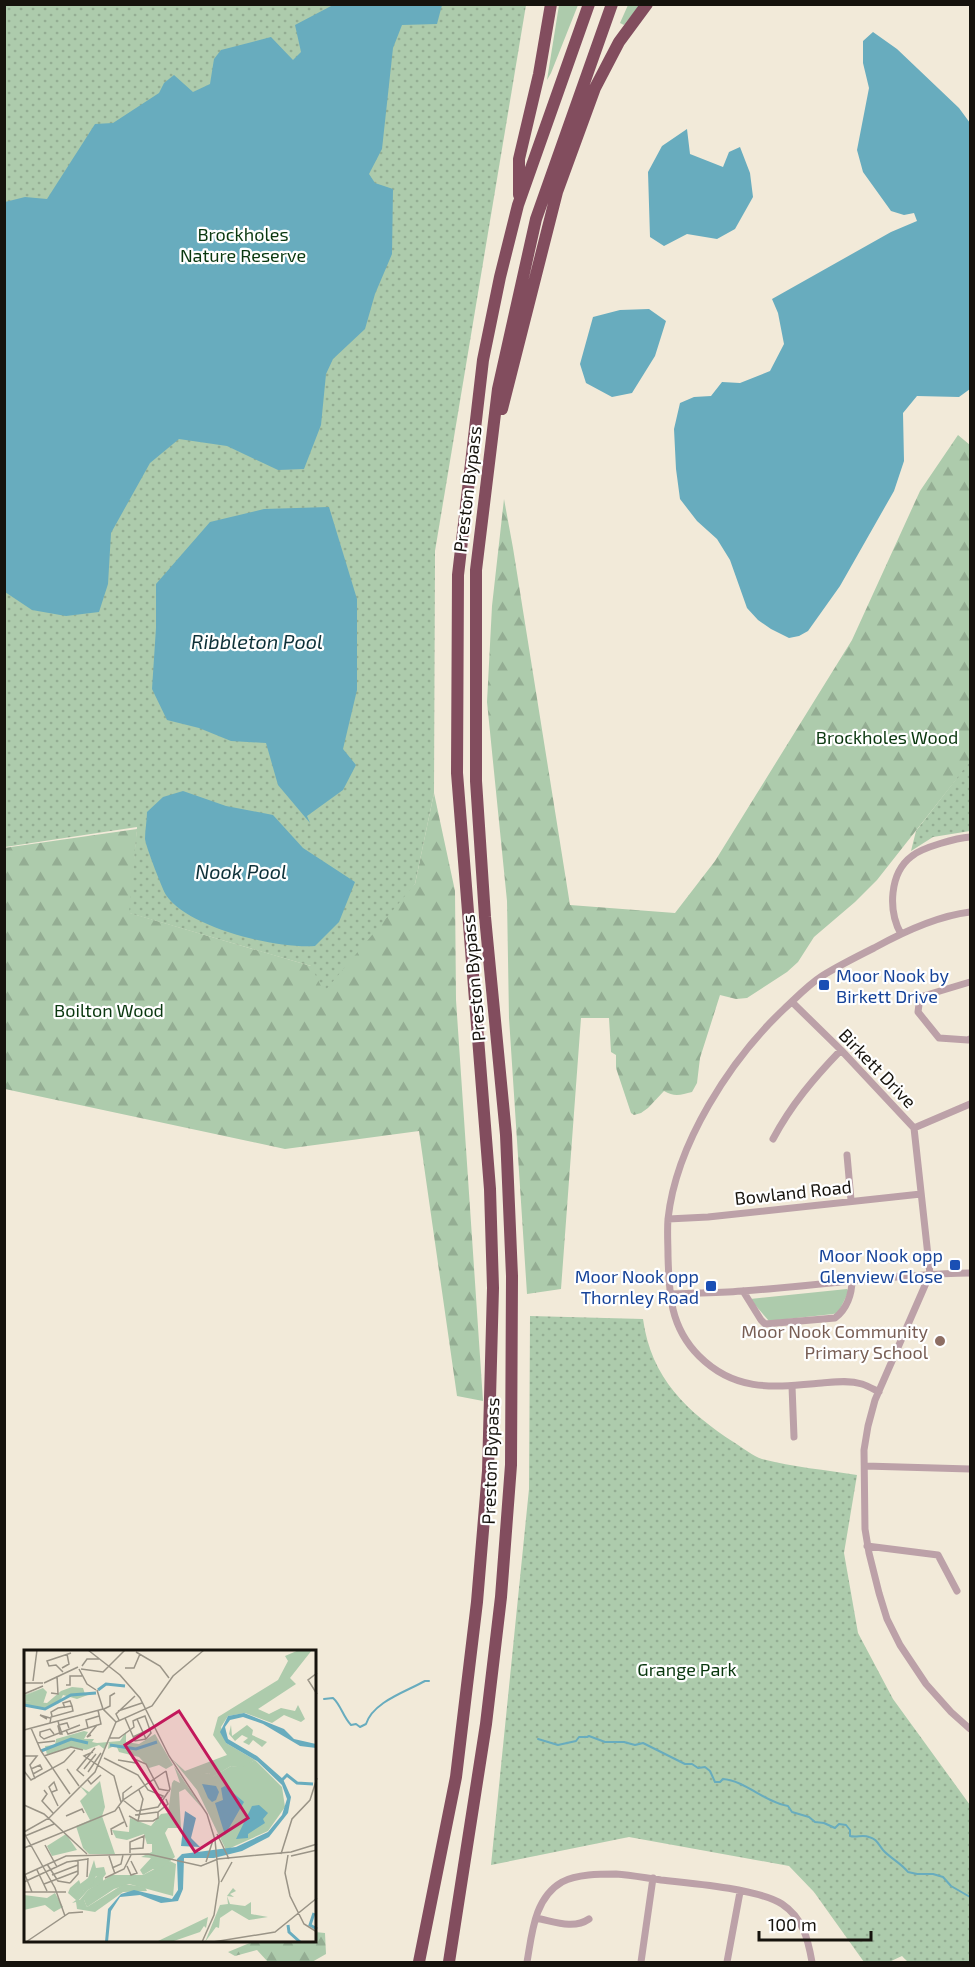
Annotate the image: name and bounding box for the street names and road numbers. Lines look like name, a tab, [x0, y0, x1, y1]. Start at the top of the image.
street label: Preston Bypass	[448, 425, 486, 553]
street label: Preston Bypass	[456, 914, 490, 1042]
street label: Birkett Drive	[835, 1024, 921, 1112]
street label: Bowland Road	[733, 1175, 853, 1209]
street label: Preston Bypass	[477, 1397, 503, 1525]

